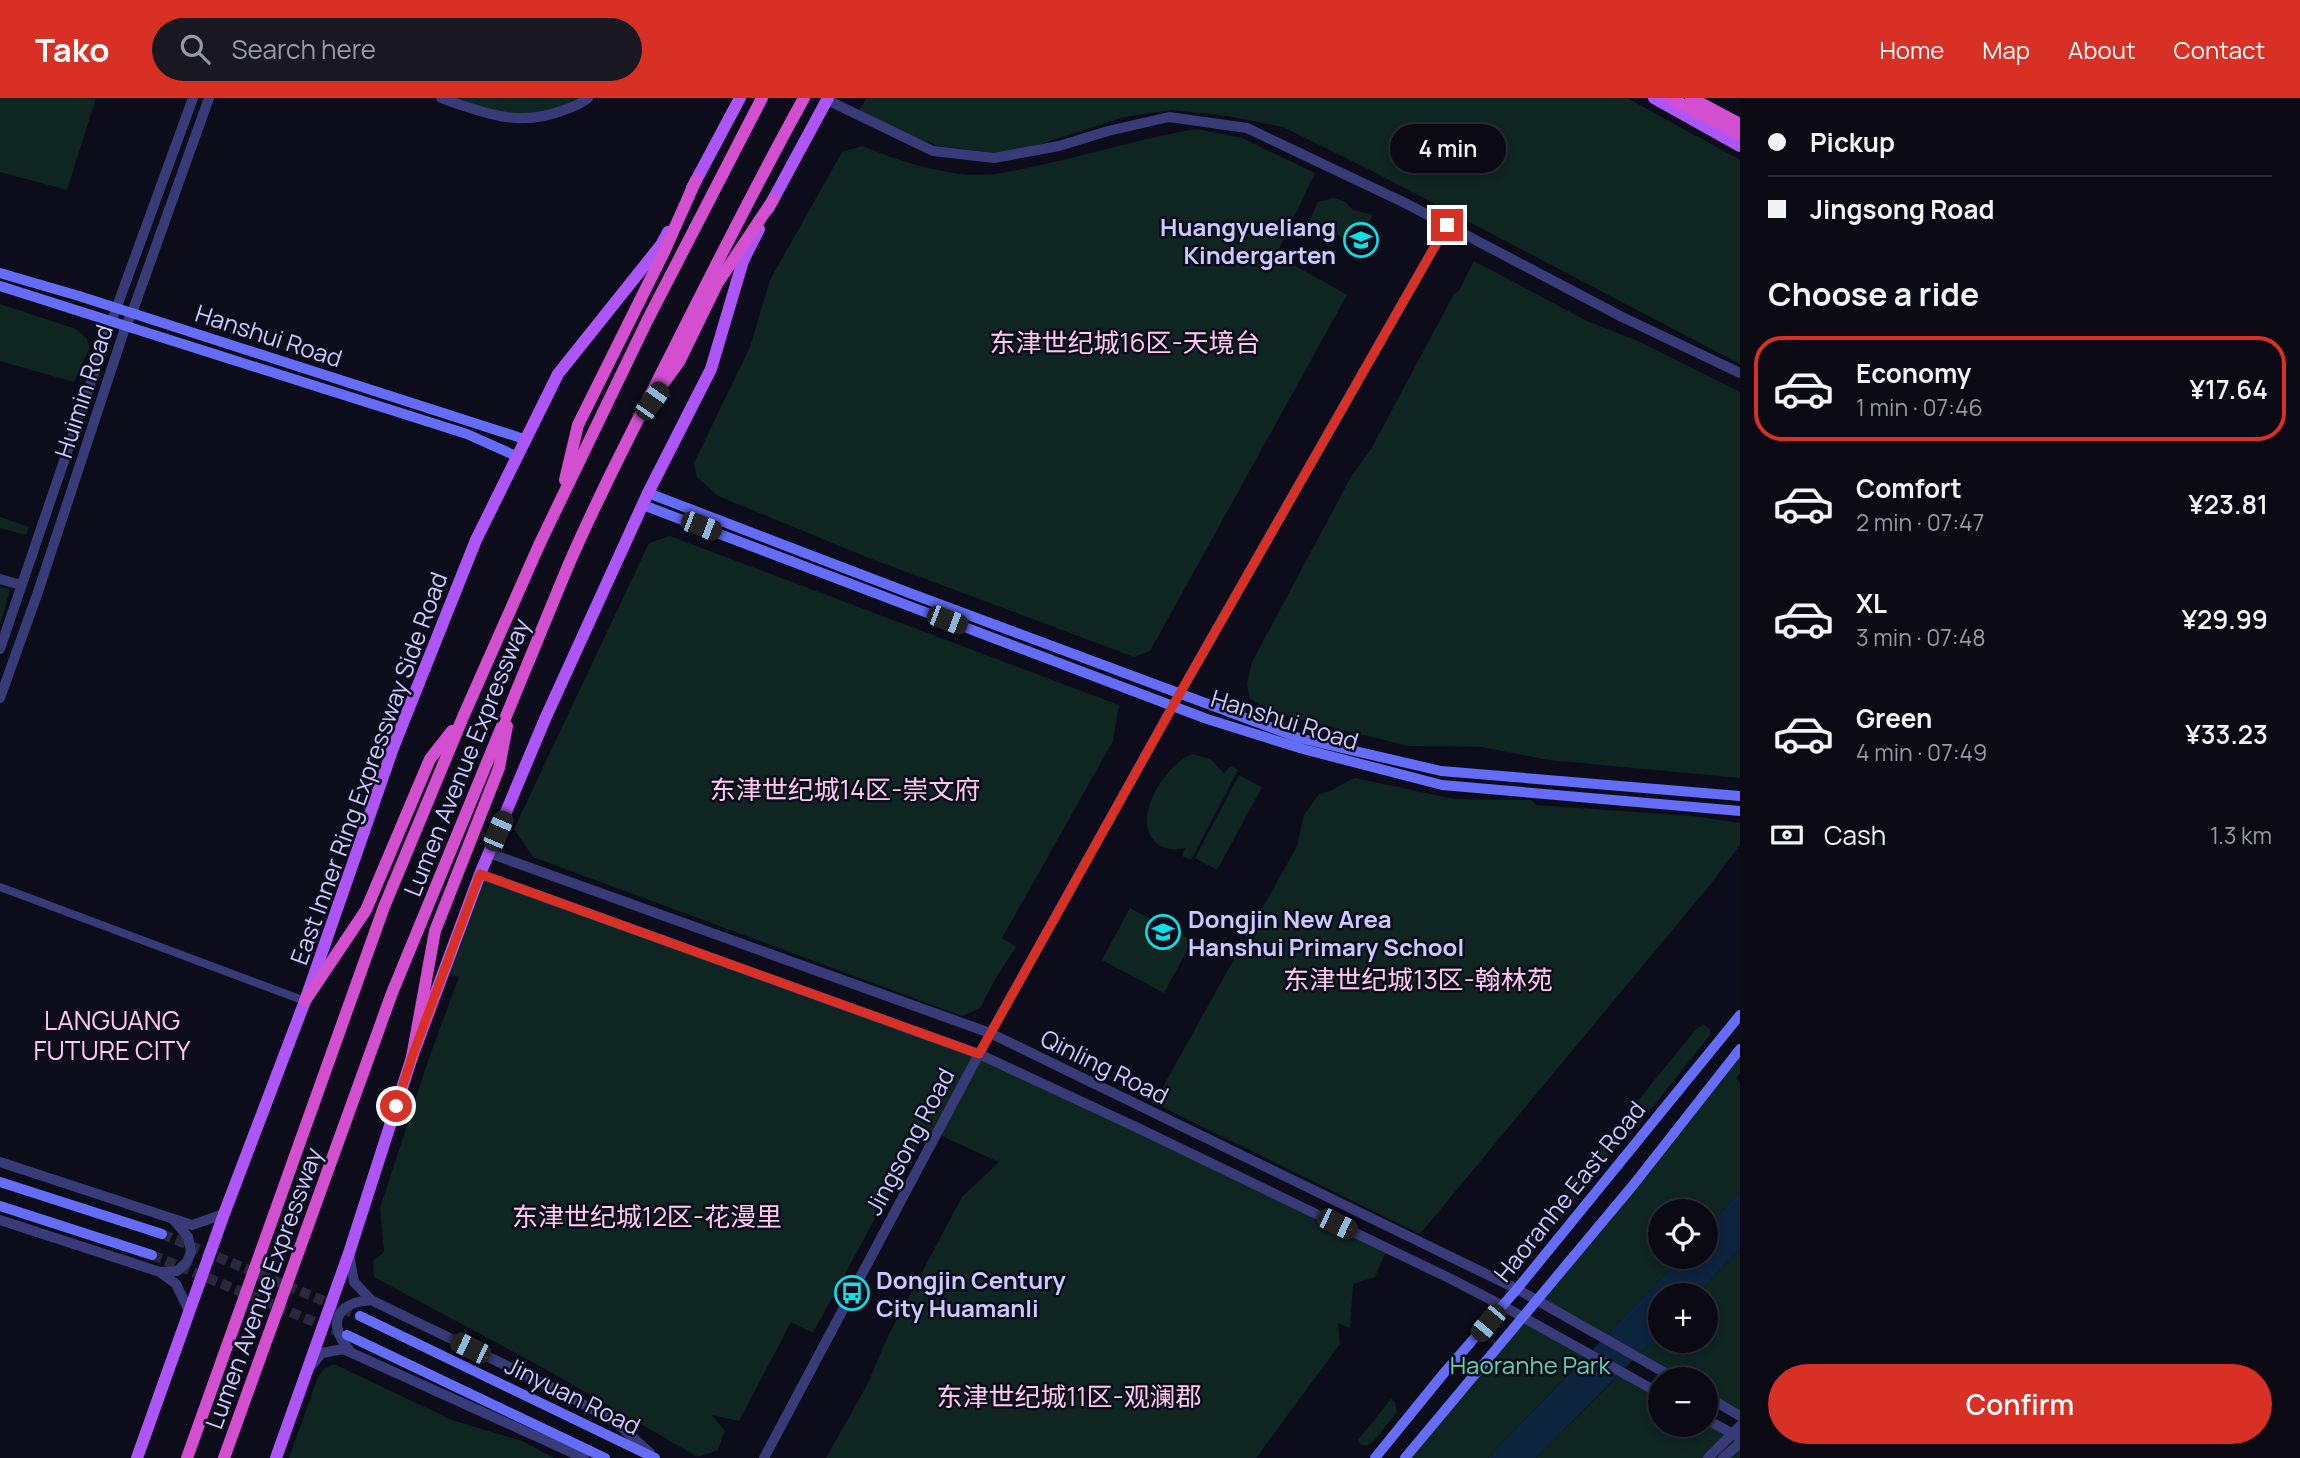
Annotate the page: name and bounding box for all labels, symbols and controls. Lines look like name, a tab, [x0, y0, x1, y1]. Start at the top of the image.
search box	[152, 18, 642, 81]
text: Tako	[35, 27, 110, 72]
icon: search	[176, 30, 214, 68]
text: Search here	[232, 31, 376, 67]
text: Home	[1879, 33, 1944, 66]
text: Map	[1982, 33, 2030, 66]
text: About	[2068, 33, 2136, 66]
text: Contact	[2174, 33, 2265, 66]
callout: 4 min	[1389, 123, 1505, 172]
text: Pickup	[1810, 124, 1895, 160]
text: 4 min	[1419, 132, 1477, 164]
text: Jingsong Road	[1810, 191, 1994, 227]
route end	[1431, 209, 1463, 241]
place label: Huangyueliang Kindergarten	[1160, 210, 1336, 271]
school or university icon: Huangyueliang Kindergarten	[1342, 221, 1380, 259]
text: Choose a ride	[1768, 272, 1979, 316]
street label: Hanshui Road	[191, 296, 347, 374]
street label: Huimin Road	[46, 320, 120, 462]
district label: 东津世纪城16区-天境台	[989, 324, 1261, 360]
text: Economy	[1856, 355, 1971, 391]
icon: car	[1772, 357, 1835, 420]
text: ¥17.64	[2190, 371, 2268, 407]
car	[632, 378, 673, 424]
text: 1 min · 07:46	[1856, 391, 1983, 423]
text: Comfort	[1856, 470, 1962, 506]
icon: car	[1772, 472, 1835, 535]
text: ¥23.81	[2188, 486, 2268, 522]
text: 2 min · 07:47	[1856, 506, 1984, 538]
car	[678, 509, 725, 543]
street label: East Inner Ring Expressway Side Road	[281, 567, 455, 969]
text: XL	[1856, 585, 1887, 621]
icon: car	[1772, 587, 1835, 650]
text: ¥29.99	[2182, 601, 2268, 637]
car	[924, 603, 971, 637]
street label: Lumen Avenue Expressway	[395, 613, 537, 901]
text: 3 min · 07:48	[1856, 621, 1986, 653]
street label: Hanshui Road	[1207, 681, 1363, 757]
text: Green	[1856, 700, 1932, 736]
icon: car	[1772, 702, 1835, 765]
text: ¥33.23	[2185, 716, 2268, 752]
text: 4 min · 07:49	[1856, 736, 1987, 768]
district label: 东津世纪城14区-崇文府	[710, 771, 980, 807]
car	[481, 808, 516, 854]
icon: cash	[1768, 816, 1806, 854]
text: Cash	[1824, 817, 1886, 853]
text: 1.3 km	[2210, 819, 2272, 851]
place label: Dongjin New Area Hanshui Primary School	[1188, 902, 1464, 963]
school or university icon: Dongjin New Area Hanshui Primary School	[1144, 913, 1182, 951]
district label: 东津世纪城13区-翰林苑	[1283, 961, 1553, 997]
district label: LANGUANG FUTURE CITY	[34, 1002, 191, 1068]
street label: Qinling Road	[1035, 1021, 1175, 1111]
street label: Jingsong Road	[856, 1062, 962, 1220]
route start	[380, 1090, 412, 1122]
street label: Haoranhe East Road	[1486, 1094, 1652, 1288]
street label: Lumen Avenue Expressway	[197, 1142, 329, 1433]
district label: 东津世纪城12区-花漫里	[512, 1198, 782, 1234]
map controls	[1648, 1199, 1718, 1437]
button: locate	[1648, 1199, 1718, 1269]
car	[1314, 1205, 1361, 1243]
place label: Dongjin Century City Huamanli	[876, 1263, 1066, 1324]
bus stop icon: Dongjin Century City Huamanli	[833, 1274, 871, 1312]
button: +	[1648, 1283, 1718, 1353]
car	[1467, 1300, 1510, 1346]
car	[447, 1329, 494, 1367]
street label: Jinyuan Road	[500, 1348, 646, 1442]
park label: Haoranhe Park	[1450, 1348, 1611, 1381]
button: Confirm	[1768, 1364, 2272, 1444]
button: −	[1648, 1367, 1718, 1437]
district label: 东津世纪城11区-观澜郡	[936, 1378, 1202, 1414]

